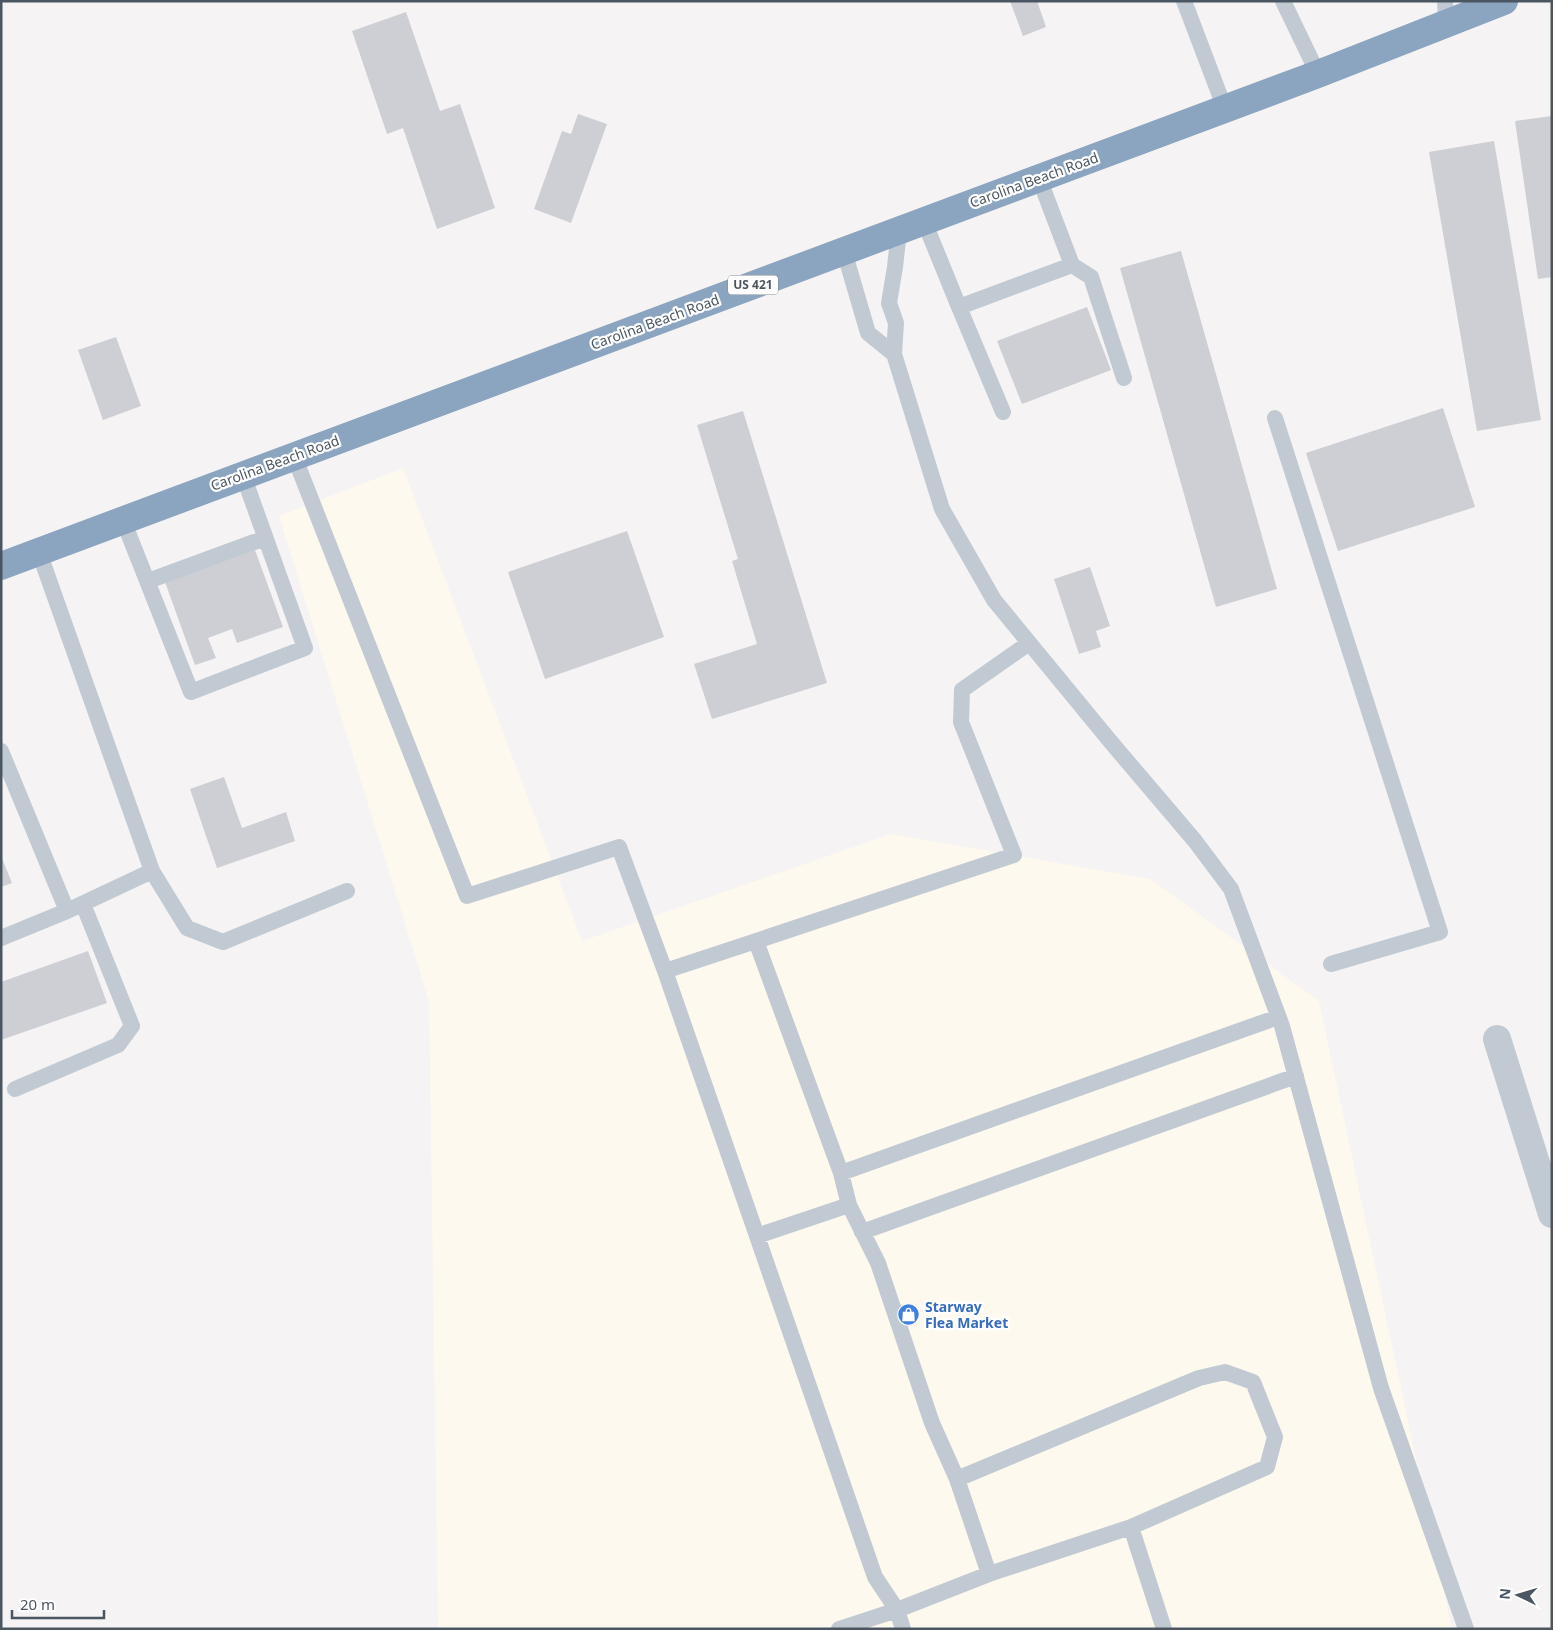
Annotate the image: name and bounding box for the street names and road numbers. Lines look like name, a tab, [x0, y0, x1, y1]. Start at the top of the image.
street label: Carolina Beach Road	[967, 147, 1101, 212]
road number: US 421	[728, 276, 778, 294]
street label: Carolina Beach Road	[588, 289, 722, 354]
street label: Carolina Beach Road	[208, 430, 342, 495]

